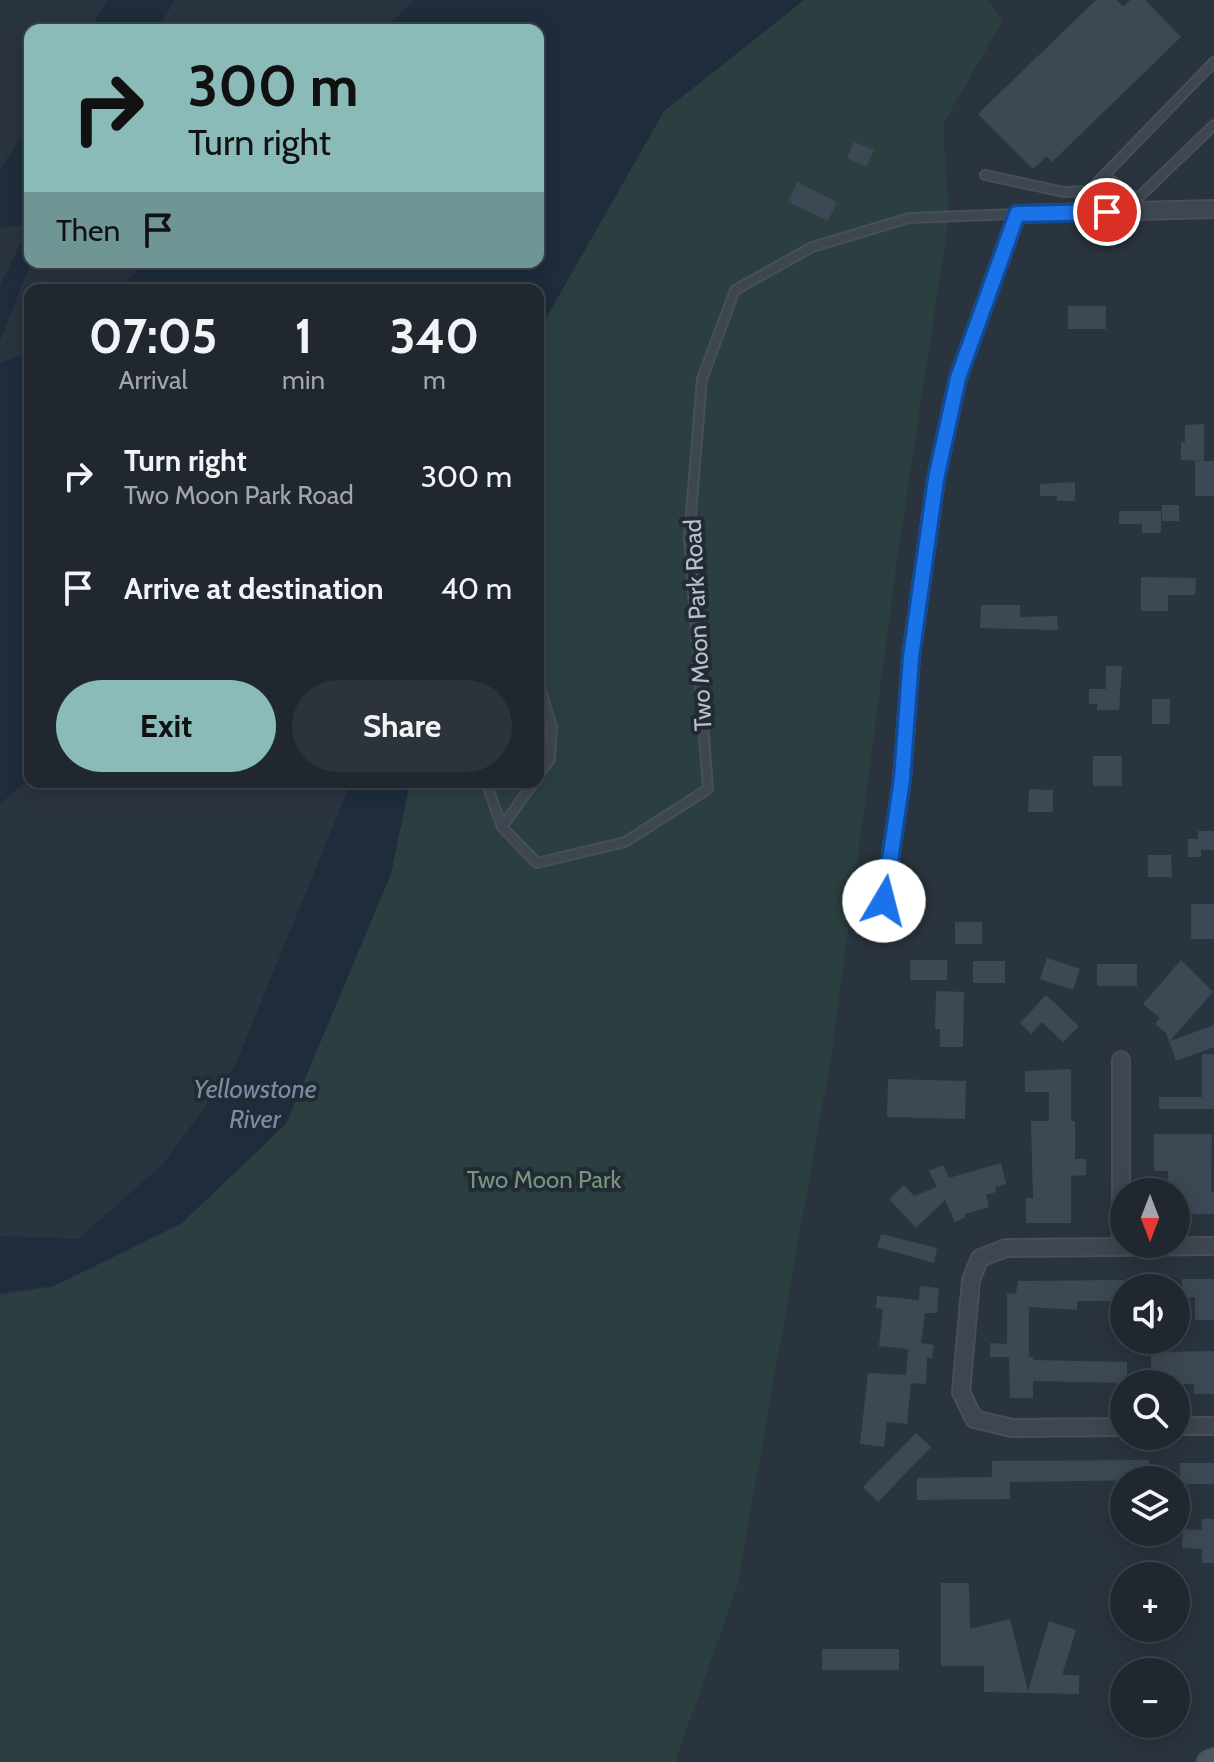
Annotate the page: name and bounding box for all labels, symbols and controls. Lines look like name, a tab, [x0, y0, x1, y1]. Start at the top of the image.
text: 300 m	[188, 52, 359, 120]
icon: right	[56, 56, 160, 160]
text: Turn right	[188, 120, 331, 164]
pin	[1073, 178, 1141, 246]
icon: arrive	[1085, 190, 1129, 234]
icon: arrive	[136, 208, 180, 252]
text: Then	[56, 212, 120, 249]
text: 07:05	[89, 307, 217, 365]
text: 1	[295, 307, 312, 365]
text: 340	[390, 307, 479, 365]
text: Arrival	[118, 364, 188, 396]
text: min	[282, 364, 325, 396]
text: m	[423, 364, 446, 396]
text: Turn right	[124, 442, 247, 479]
icon: right	[56, 454, 100, 498]
text: 300 m	[421, 458, 512, 495]
text: Two Moon Park Road	[124, 479, 354, 511]
street label: Two Moon Park Road	[677, 518, 718, 732]
icon: arrive	[56, 566, 100, 610]
text: Arrive at destination	[124, 570, 384, 607]
text: 40 m	[441, 570, 512, 607]
button: Exit	[56, 680, 276, 772]
button: Share	[292, 680, 512, 772]
position arrow	[842, 859, 926, 943]
water label: Yellowstone River	[193, 1073, 317, 1135]
park label: Two Moon Park	[467, 1165, 622, 1194]
north arrow	[1110, 1178, 1190, 1258]
map controls	[1110, 1178, 1190, 1738]
button: sound	[1110, 1274, 1190, 1354]
button: search	[1110, 1370, 1190, 1450]
button: layers	[1110, 1466, 1190, 1546]
button: +	[1110, 1562, 1190, 1642]
button: −	[1110, 1658, 1190, 1738]

